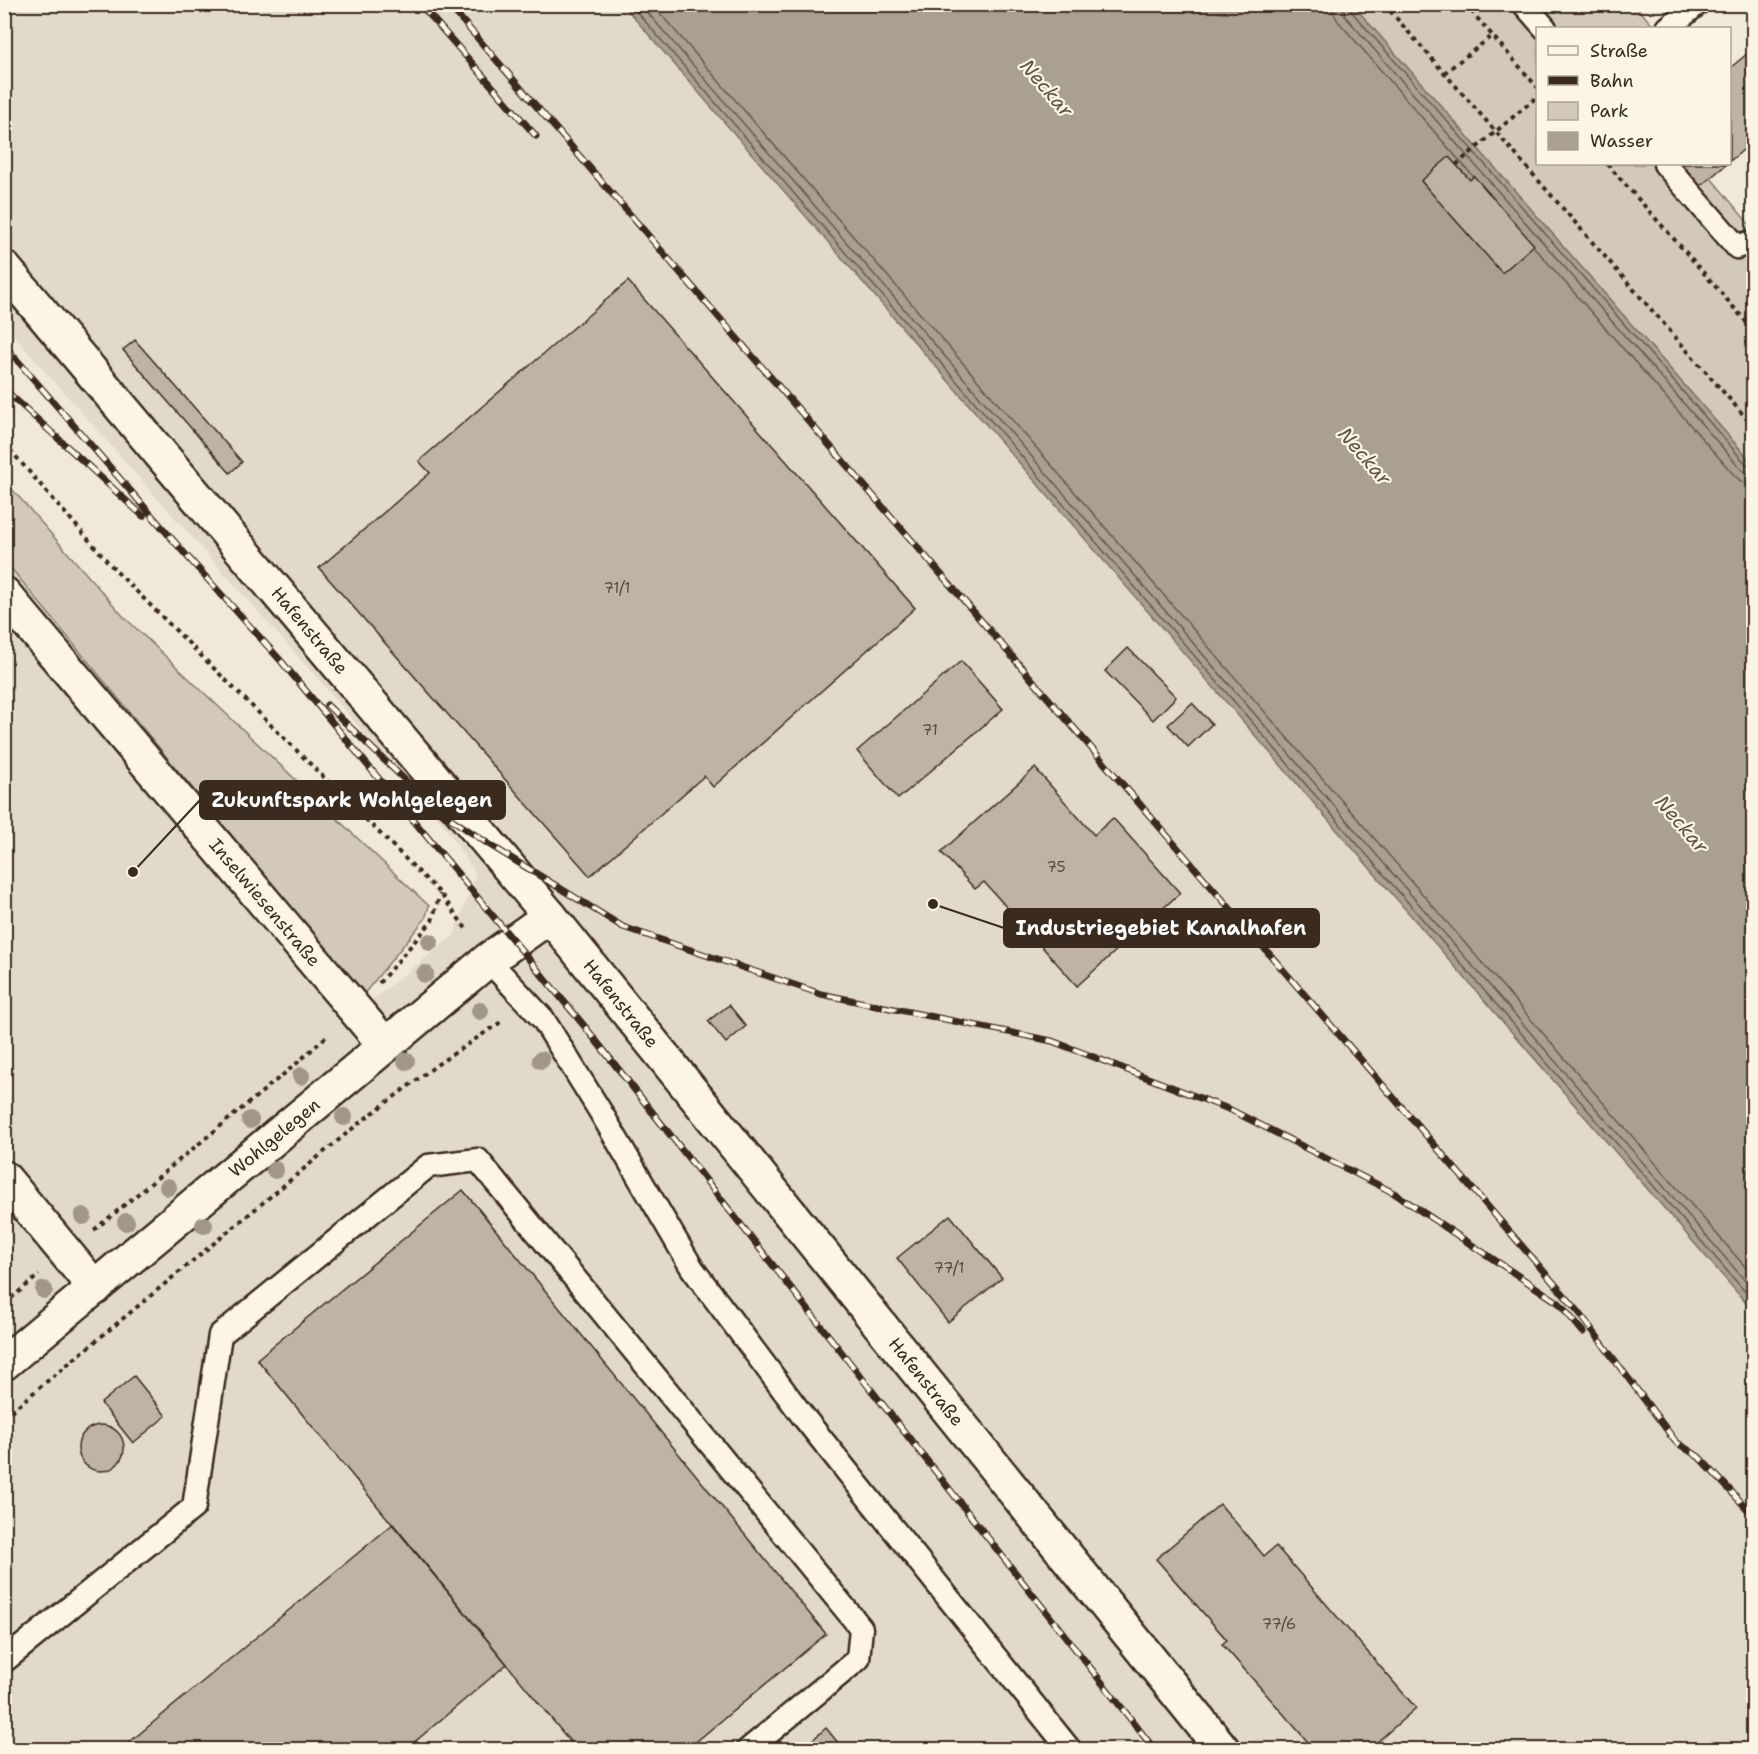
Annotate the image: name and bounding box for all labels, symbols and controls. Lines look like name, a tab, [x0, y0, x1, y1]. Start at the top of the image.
legend	[1536, 27, 1731, 165]
text: Straße	[1590, 39, 1648, 63]
water label: Neckar	[1015, 53, 1080, 123]
text: Bahn	[1590, 69, 1634, 93]
text: Park	[1590, 99, 1629, 123]
text: Wasser	[1590, 129, 1653, 153]
water label: Neckar	[1333, 421, 1398, 491]
house number: 71/1	[603, 578, 631, 598]
street label: Hafenstraße	[266, 582, 353, 679]
house number: 71	[922, 720, 938, 740]
callout: Zukunftspark Wohlgelegen	[200, 781, 505, 819]
text: Zukunftspark Wohlgelegen	[212, 787, 492, 813]
water label: Neckar	[1650, 789, 1715, 859]
street label: Inselwiesenstraße	[204, 833, 326, 972]
house number: 75	[1046, 857, 1066, 877]
callout: Industriegebiet Kanalhafen	[1004, 909, 1319, 947]
text: Industriegebiet Kanalhafen	[1016, 915, 1306, 941]
street label: Hafenstraße	[578, 954, 664, 1053]
street label: Wohlgelegen	[224, 1093, 325, 1183]
house number: 77/1	[934, 1258, 964, 1278]
street label: Hafenstraße	[883, 1332, 969, 1431]
house number: 77/6	[1262, 1614, 1296, 1634]

